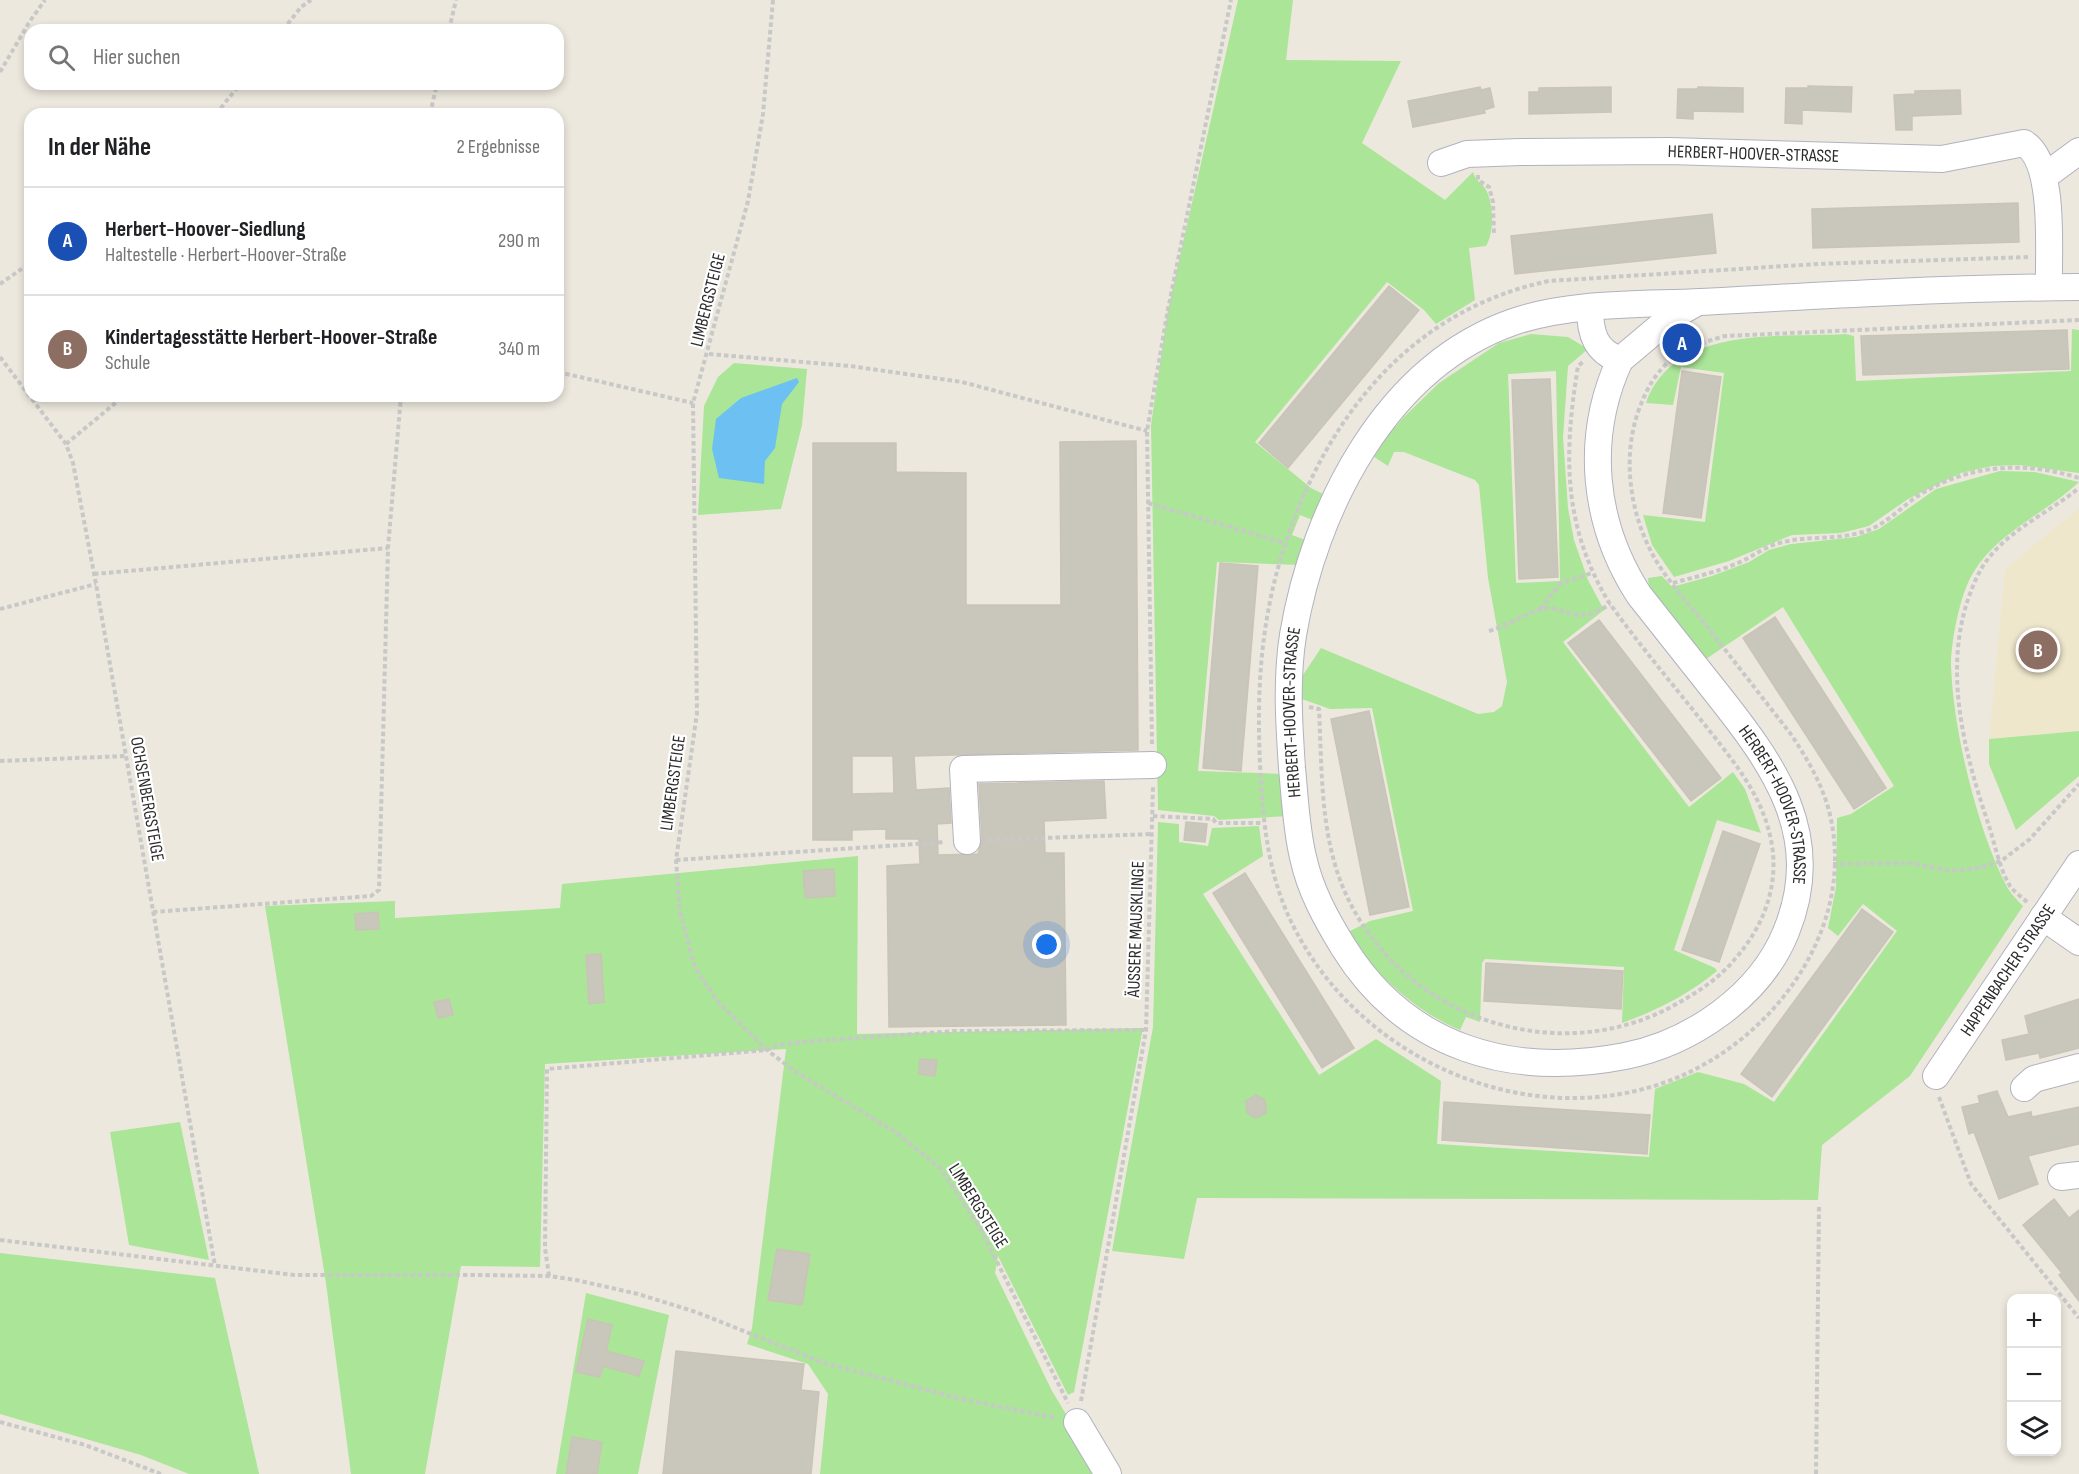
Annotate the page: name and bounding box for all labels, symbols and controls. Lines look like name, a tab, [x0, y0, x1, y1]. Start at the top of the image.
search box	[24, 24, 564, 90]
icon: search	[45, 41, 78, 74]
text: Hier suchen	[93, 44, 181, 71]
text: In der Nähe	[48, 132, 151, 163]
text: 2 Ergebnisse	[456, 135, 540, 159]
street label: HERBERT-HOOVER-STRASSE	[1667, 140, 1839, 166]
text: Herbert-Hoover-Siedlung	[105, 216, 305, 243]
text: A	[63, 229, 72, 253]
text: 290 m	[498, 229, 540, 253]
text: Haltestelle · Herbert-Hoover-Straße	[105, 243, 347, 267]
street label: LIMBERGSTEIGE	[686, 251, 730, 349]
pin: A	[1662, 320, 1702, 366]
text: Kindertagesstätte Herbert-Hoover-Straße	[105, 324, 437, 351]
text: B	[63, 337, 72, 361]
text: 340 m	[498, 337, 540, 361]
text: Schule	[105, 351, 150, 375]
street label: HERBERT-HOOVER-STRASSE	[1278, 625, 1305, 799]
pin: B	[2018, 628, 2058, 672]
street label: HERBERT-HOOVER-STRASSE	[1734, 721, 1810, 886]
street label: LIMBERGSTEIGE	[656, 734, 690, 832]
street label: OCHSENBERGSTEIGE	[126, 735, 168, 863]
street label: ÄUSSERE MAUSKLINGE	[1123, 860, 1149, 999]
street label: HAPPENBACHER STRASSE	[1956, 900, 2059, 1040]
your location	[1032, 930, 1061, 959]
street label: LIMBERGSTEIGE	[944, 1160, 1012, 1252]
map controls	[2007, 1294, 2061, 1456]
button: +	[2007, 1294, 2061, 1348]
button: −	[2007, 1348, 2061, 1402]
button: layers	[2007, 1402, 2061, 1456]

